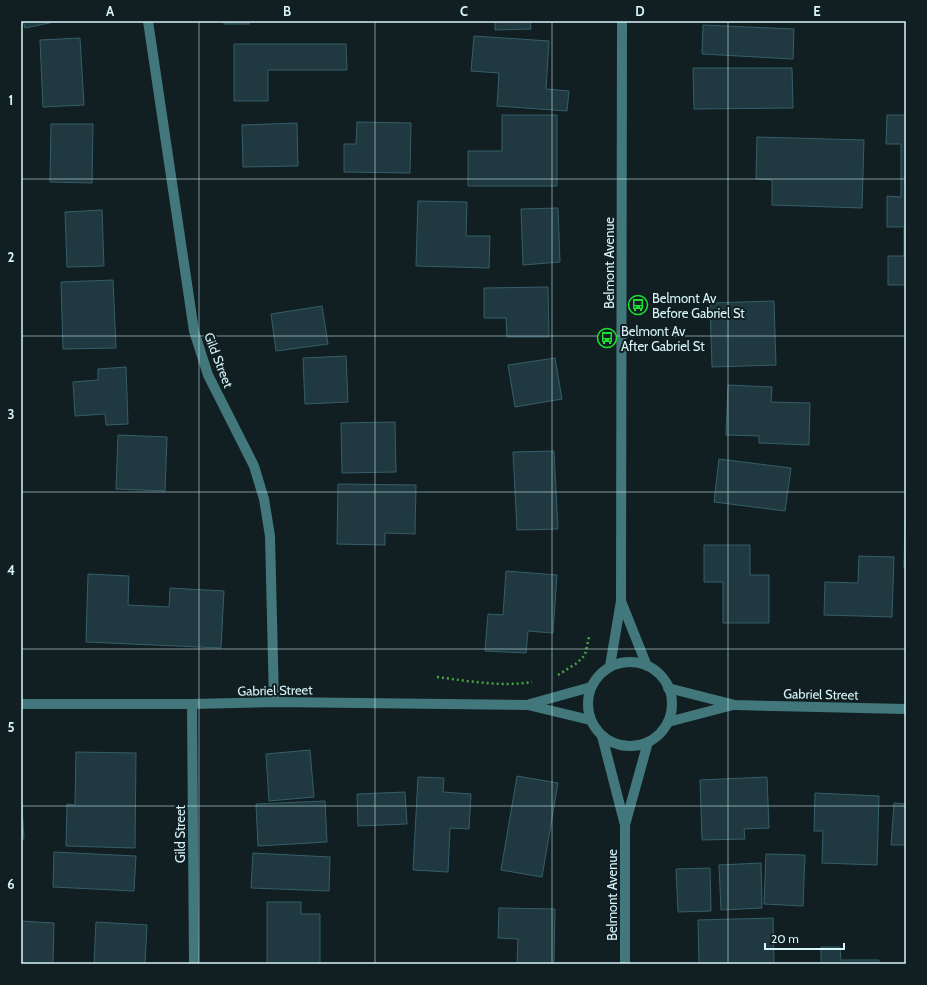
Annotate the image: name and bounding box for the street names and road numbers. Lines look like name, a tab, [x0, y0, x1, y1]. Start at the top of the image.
street label: Belmont Avenue	[601, 217, 617, 309]
street label: Gild Street	[201, 330, 237, 391]
street label: Gabriel Street	[237, 681, 313, 699]
street label: Gabriel Street	[783, 685, 859, 703]
street label: Gild Street	[172, 804, 188, 863]
street label: Belmont Avenue	[604, 849, 620, 941]

